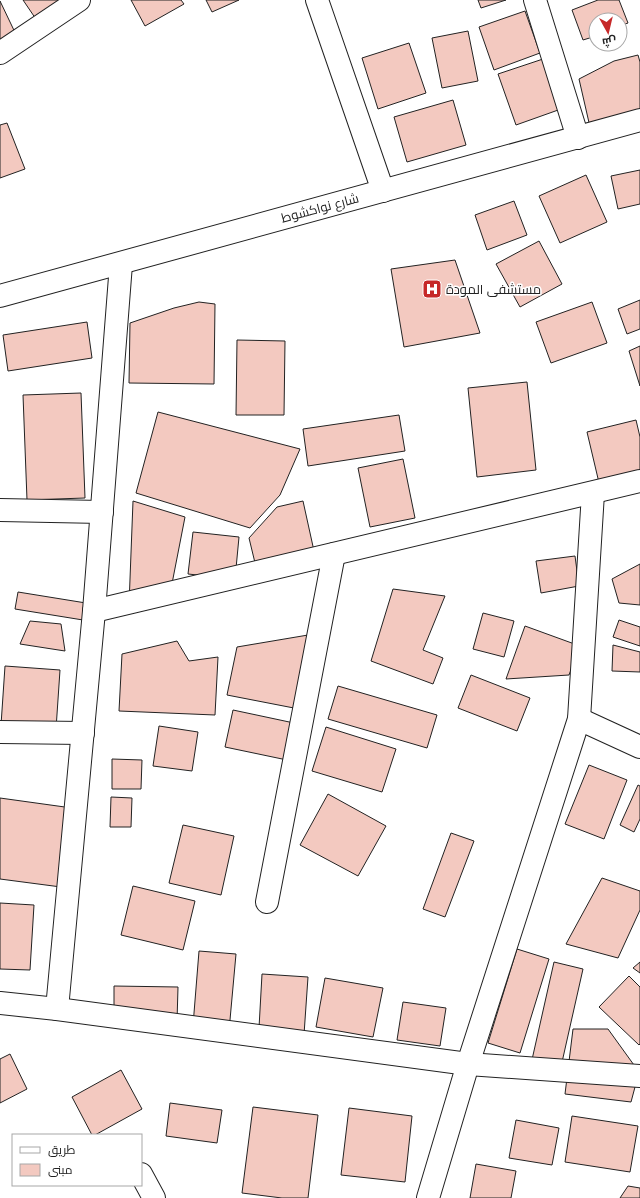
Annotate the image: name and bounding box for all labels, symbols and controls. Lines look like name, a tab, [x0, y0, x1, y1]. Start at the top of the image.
north arrow	[588, 12, 628, 52]
text: ش	[601, 34, 617, 50]
street label: شارع نواكشوط	[279, 189, 361, 227]
hospital icon: مستشفى المودة	[421, 278, 443, 300]
place label: مستشفى المودة	[446, 281, 541, 298]
legend	[12, 1134, 142, 1186]
text: طريق	[48, 1142, 76, 1158]
text: مبنى	[48, 1162, 73, 1178]

